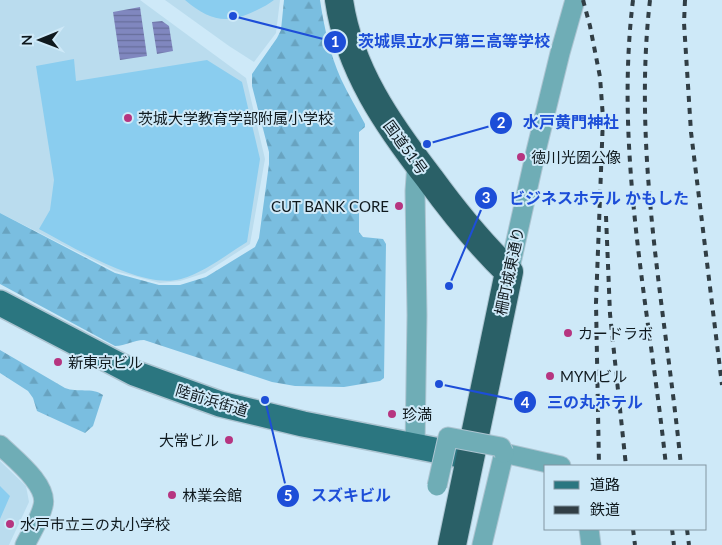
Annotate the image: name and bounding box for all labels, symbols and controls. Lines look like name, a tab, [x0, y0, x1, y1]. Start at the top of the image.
north arrow	[15, 15, 65, 65]
callout: 茨城県立水戸第三高等学校	[323, 26, 560, 57]
text: 茨城県立水戸第三高等学校	[358, 31, 550, 50]
text: 1	[331, 32, 339, 50]
text: N	[18, 35, 35, 46]
callout: 水戸黄門神社	[488, 107, 629, 138]
place label: 茨城大学教育学部附属小学校	[138, 109, 333, 127]
marker: 茨城大学教育学部附属小学校	[122, 112, 134, 124]
text: 水戸黄門神社	[523, 112, 619, 131]
text: 2	[497, 113, 506, 131]
street label: 国道51号	[380, 116, 432, 178]
place label: 徳川光圀公像	[531, 148, 621, 166]
marker: 徳川光圀公像	[515, 151, 527, 163]
callout: ビジネスホテル かもした	[474, 182, 698, 213]
text: 3	[482, 188, 490, 206]
text: ビジネスホテル かもした	[509, 188, 689, 207]
place label: CUT BANK CORE	[271, 197, 389, 215]
marker: CUT BANK CORE	[393, 200, 405, 212]
street label: 柵町城東通り	[491, 225, 527, 317]
place label: カードラボ	[578, 324, 653, 342]
marker: カードラボ	[562, 327, 574, 339]
place label: 新東京ビル	[68, 353, 143, 371]
marker: 新東京ビル	[52, 356, 64, 368]
place label: MYMビル	[560, 367, 627, 385]
marker: MYMビル	[544, 370, 556, 382]
street label: 陸前浜街道	[173, 380, 251, 420]
callout: 三の丸ホテル	[512, 387, 653, 418]
text: 三の丸ホテル	[547, 392, 643, 411]
text: 4	[521, 393, 530, 411]
place label: 珍満	[402, 405, 432, 423]
marker: 珍満	[386, 408, 398, 420]
place label: 大常ビル	[159, 431, 219, 449]
marker: 大常ビル	[223, 434, 235, 446]
legend	[544, 465, 707, 530]
text: 道路	[590, 475, 620, 493]
callout: スズキビル	[276, 480, 401, 511]
text: スズキビル	[311, 485, 391, 504]
place label: 林業会館	[182, 486, 242, 504]
text: 5	[284, 486, 292, 504]
marker: 林業会館	[166, 489, 178, 501]
text: 鉄道	[590, 500, 620, 518]
place label: 水戸市立三の丸小学校	[20, 515, 170, 533]
marker: 水戸市立三の丸小学校	[4, 518, 16, 530]

